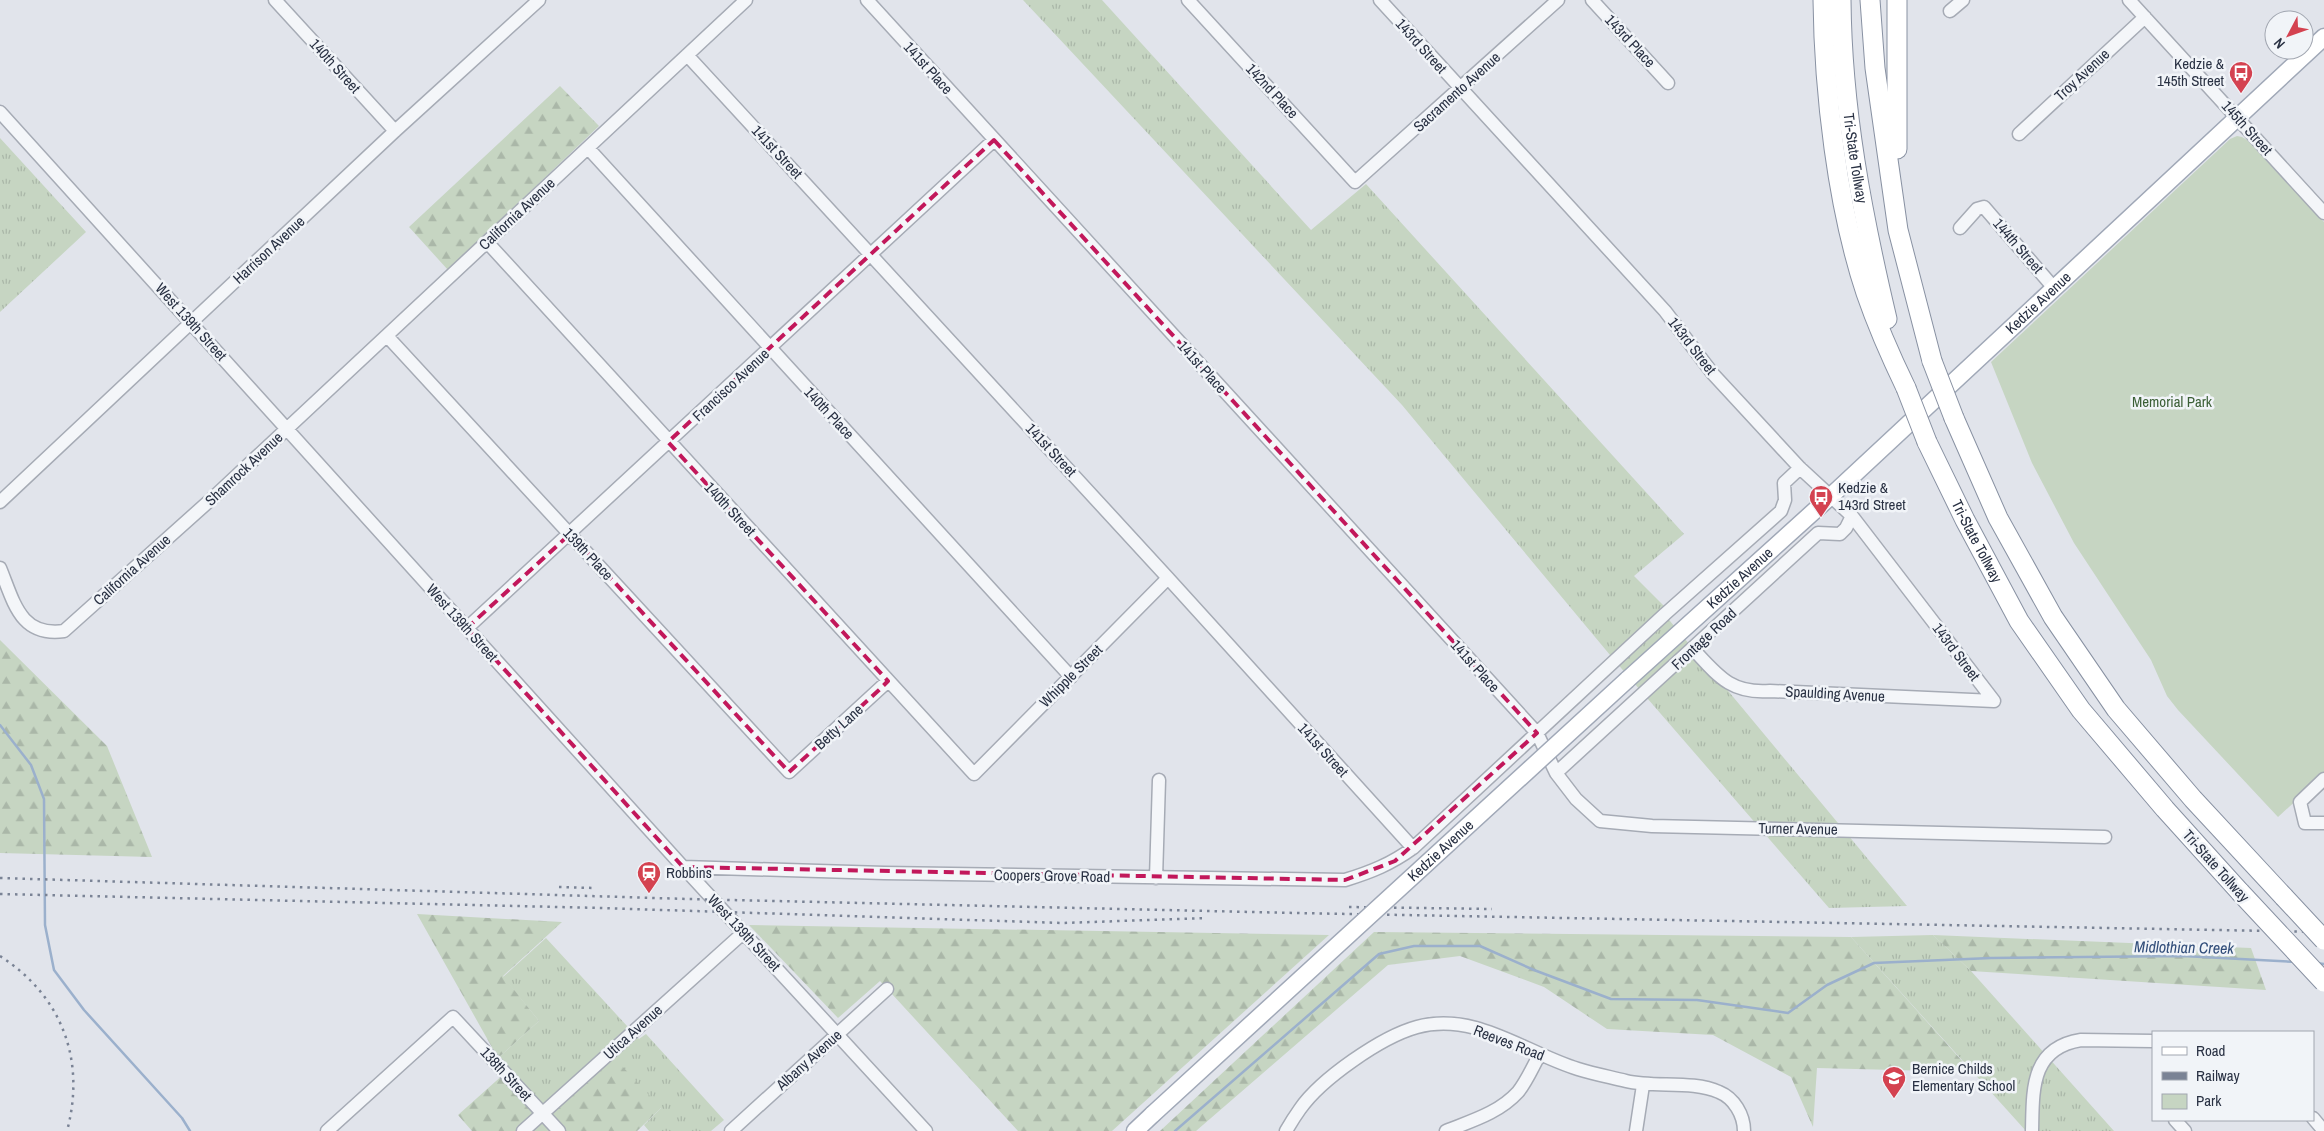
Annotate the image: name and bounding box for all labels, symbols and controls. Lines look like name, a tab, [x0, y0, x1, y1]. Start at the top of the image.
street label: 143rd Place	[1600, 9, 1661, 72]
north arrow	[2264, 10, 2314, 60]
street label: 143rd Street	[1391, 13, 1452, 78]
street label: 140th Street	[305, 34, 366, 98]
text: N	[2270, 34, 2289, 53]
street label: 141st Place	[899, 37, 958, 99]
street label: Troy Avenue	[2049, 44, 2114, 106]
street label: Sacramento Avenue	[1409, 47, 1505, 136]
place label: Kedzie & 145th Street	[2157, 53, 2225, 91]
street label: 142nd Place	[1241, 58, 1303, 123]
bus stop icon: Kedzie & 145th Street	[2228, 60, 2254, 94]
street label: 145th Street	[2217, 96, 2278, 160]
street label: Tri-State Tollway	[1838, 112, 1873, 206]
street label: 141st Street	[747, 120, 808, 183]
street label: California Avenue	[474, 173, 560, 255]
street label: Harrison Avenue	[228, 211, 309, 288]
street label: 144th Street	[1988, 213, 2049, 278]
street label: Kedzie Avenue	[2001, 267, 2075, 338]
street label: West 139th Street	[151, 278, 232, 366]
street label: 143rd Street	[1663, 313, 1722, 379]
street label: 141st Place	[1173, 336, 1232, 398]
street label: Francisco Avenue	[688, 343, 774, 426]
street label: 140th Place	[800, 382, 859, 444]
park label: Memorial Park	[2132, 391, 2213, 412]
street label: 141st Street	[1021, 418, 1082, 481]
street label: Shamrock Avenue	[200, 427, 287, 510]
street label: 140th Street	[700, 477, 761, 541]
place label: Kedzie & 143rd Street	[1838, 477, 1906, 515]
bus stop icon: Kedzie & 143rd Street	[1808, 484, 1834, 518]
street label: Tri-State Tollway	[1947, 496, 2008, 587]
street label: 139th Place	[559, 523, 618, 585]
street label: California Avenue	[88, 529, 175, 610]
street label: Kedzie Avenue	[1702, 542, 1777, 613]
street label: West 139th Street	[422, 579, 503, 667]
street label: Frontage Road	[1666, 603, 1741, 674]
street label: 143rd Street	[1928, 618, 1986, 686]
street label: 141st Place	[1446, 635, 1505, 697]
street label: Whipple Street	[1034, 639, 1107, 712]
street label: Spaulding Avenue	[1785, 680, 1885, 707]
street label: Betty Lane	[810, 699, 868, 754]
street label: 141st Street	[1293, 718, 1354, 782]
street label: Kedzie Avenue	[1403, 815, 1478, 886]
street label: Turner Avenue	[1758, 817, 1838, 840]
street label: Tri-State Tollway	[2178, 825, 2255, 907]
station icon: Robbins	[636, 860, 662, 894]
place label: Robbins	[666, 862, 712, 883]
street label: Coopers Grove Road	[994, 864, 1110, 887]
street label: West 139th Street	[703, 890, 786, 976]
water label: Midlothian Creek	[2134, 935, 2235, 959]
street label: Utica Avenue	[599, 999, 667, 1064]
street label: Reeves Road	[1471, 1019, 1548, 1066]
street label: Albany Avenue	[770, 1024, 846, 1095]
legend	[2152, 1031, 2314, 1121]
text: Road	[2196, 1040, 2225, 1061]
street label: 138th Street	[476, 1042, 537, 1106]
place label: Bernice Childs Elementary School	[1912, 1058, 2015, 1096]
school or university icon: Bernice Childs Elementary School	[1881, 1065, 1907, 1099]
text: Railway	[2196, 1065, 2241, 1086]
text: Park	[2196, 1090, 2222, 1111]

